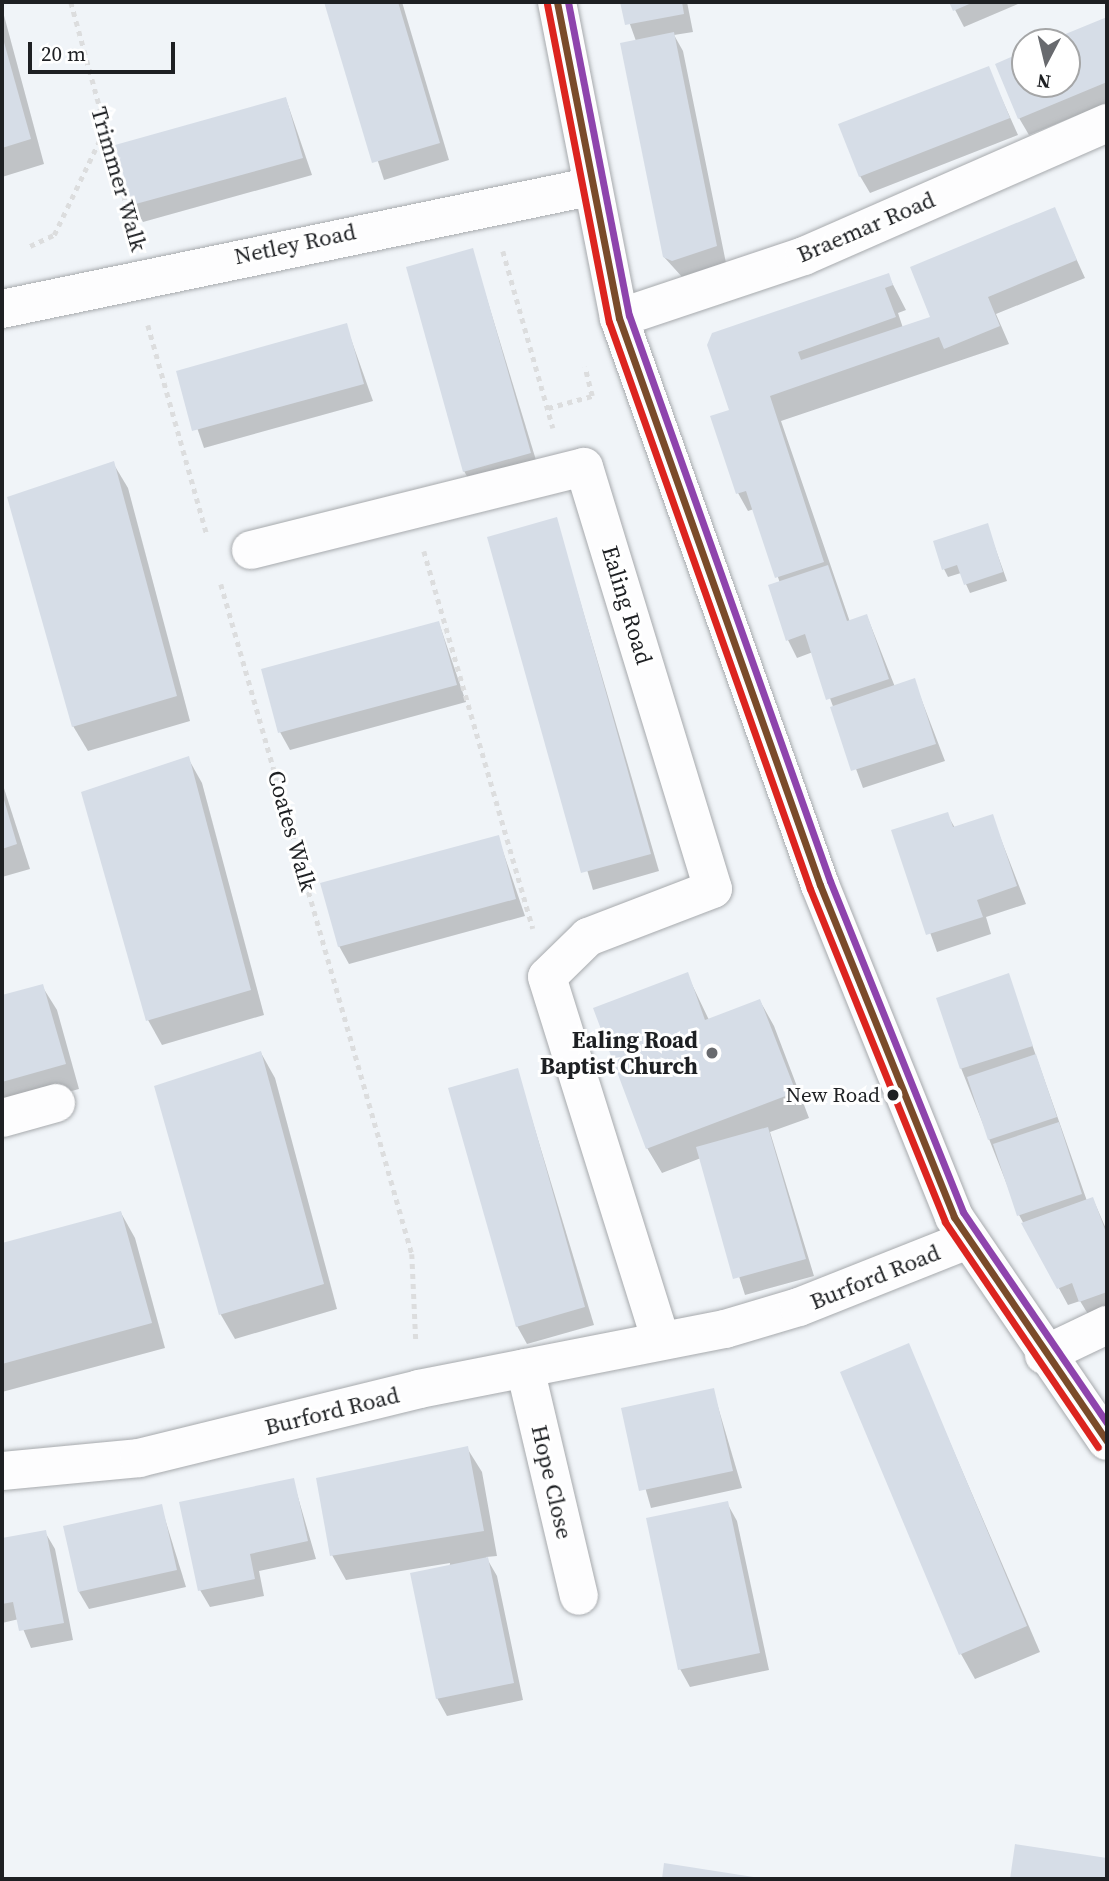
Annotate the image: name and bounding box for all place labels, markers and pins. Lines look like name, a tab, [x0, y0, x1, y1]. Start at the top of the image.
place label: Ealing Road Baptist Church	[540, 1026, 698, 1080]
marker: Ealing Road Baptist Church	[704, 1045, 720, 1061]
place label: New Road	[786, 1082, 880, 1108]
marker: New Road	[886, 1088, 900, 1102]

